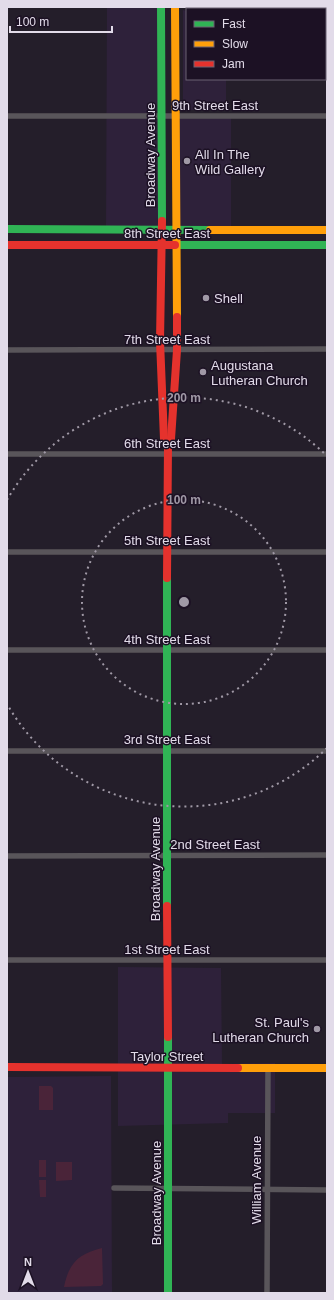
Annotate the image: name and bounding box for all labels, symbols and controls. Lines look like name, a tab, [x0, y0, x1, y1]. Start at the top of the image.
scale bar	[10, 8, 112, 34]
legend	[186, 8, 326, 80]
text: 100 m	[16, 15, 49, 29]
text: Fast	[222, 17, 246, 31]
text: Slow	[222, 37, 248, 51]
text: Jam	[222, 57, 245, 71]
street label: 9th Street East	[172, 98, 258, 113]
street label: Broadway Avenue	[143, 103, 158, 207]
place label: All In The Wild Gallery	[195, 147, 266, 177]
marker: All In The Wild Gallery	[182, 156, 192, 166]
street label: 8th Street East	[124, 226, 210, 241]
place label: Shell	[214, 291, 243, 306]
marker: Shell	[201, 293, 211, 303]
street label: 7th Street East	[124, 332, 210, 347]
place label: Augustana Lutheran Church	[211, 358, 308, 388]
marker: Augustana Lutheran Church	[198, 367, 208, 377]
text: 200 m	[167, 391, 201, 405]
street label: 6th Street East	[124, 436, 210, 451]
text: 100 m	[167, 493, 201, 507]
street label: 5th Street East	[124, 533, 210, 548]
centre of rings	[177, 595, 191, 609]
street label: 4th Street East	[124, 632, 210, 647]
street label: 3rd Street East	[124, 732, 211, 747]
street label: Broadway Avenue	[148, 817, 163, 921]
street label: 2nd Street East	[170, 837, 260, 852]
street label: 1st Street East	[124, 942, 210, 957]
place label: St. Paul's Lutheran Church	[212, 1015, 309, 1045]
marker: St. Paul's Lutheran Church	[312, 1024, 322, 1034]
street label: Taylor Street	[131, 1049, 204, 1064]
street label: William Avenue	[249, 1136, 264, 1224]
street label: Broadway Avenue	[149, 1141, 164, 1245]
north arrow	[8, 1252, 48, 1292]
text: N	[24, 1256, 32, 1268]

